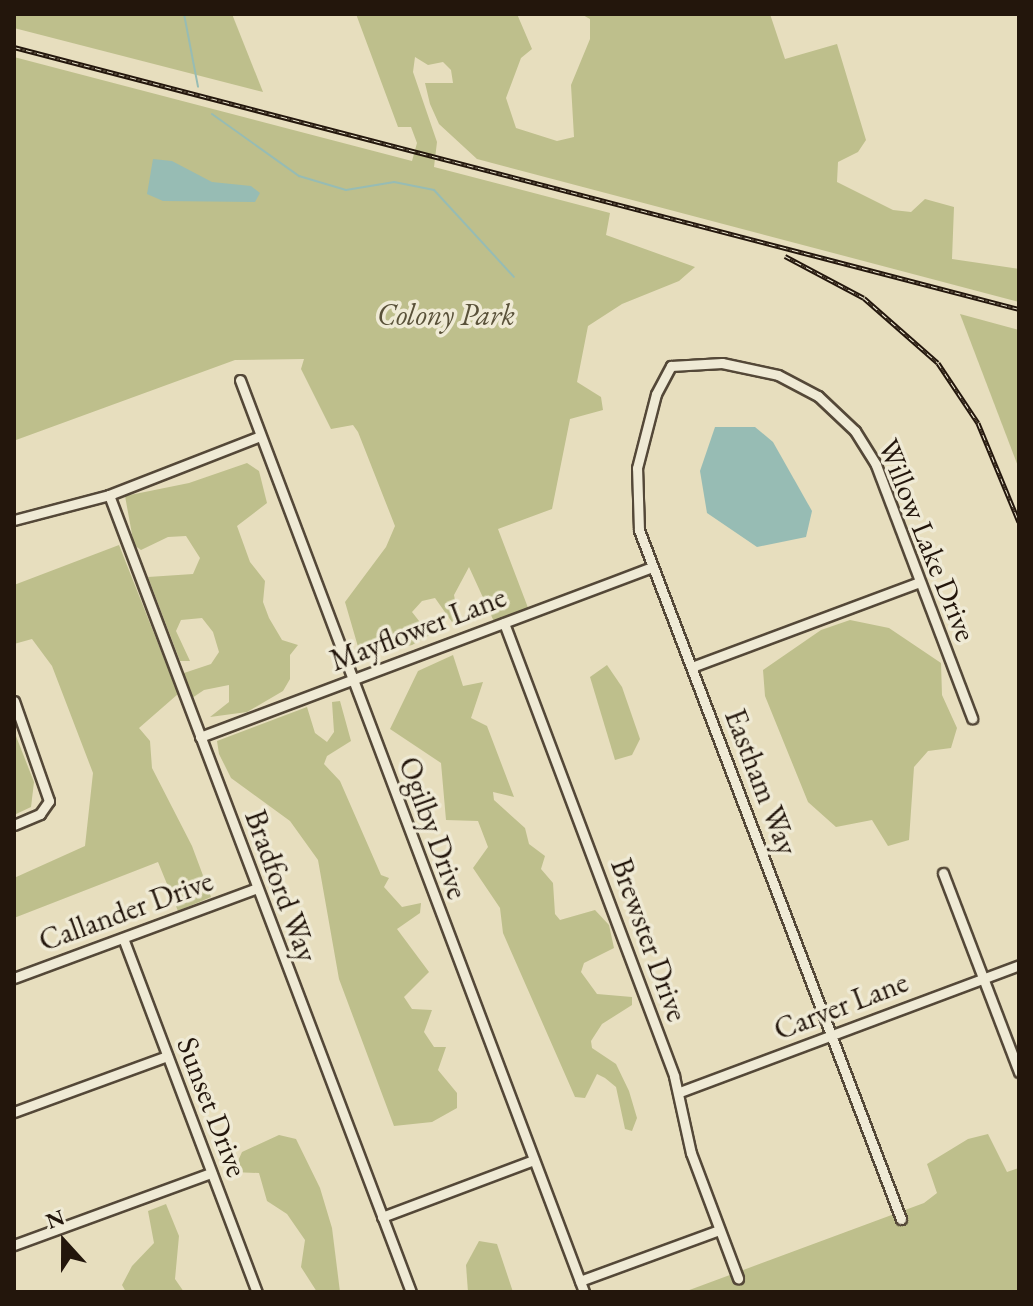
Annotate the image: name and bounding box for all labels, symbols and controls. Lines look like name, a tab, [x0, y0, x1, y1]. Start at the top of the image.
park label: Colony Park	[377, 297, 515, 333]
street label: Willow Lake Drive	[870, 434, 984, 646]
street label: Mayflower Lane	[325, 579, 511, 679]
street label: Eastham Way	[717, 704, 805, 860]
street label: Ogilby Drive	[391, 752, 475, 904]
street label: Bradford Way	[237, 805, 325, 967]
street label: Brewster Drive	[603, 854, 695, 1026]
street label: Callander Drive	[34, 863, 218, 959]
street label: Carver Lane	[769, 964, 913, 1048]
street label: Sunset Drive	[169, 1032, 255, 1182]
north arrow	[24, 1202, 104, 1282]
text: N	[42, 1202, 69, 1236]

